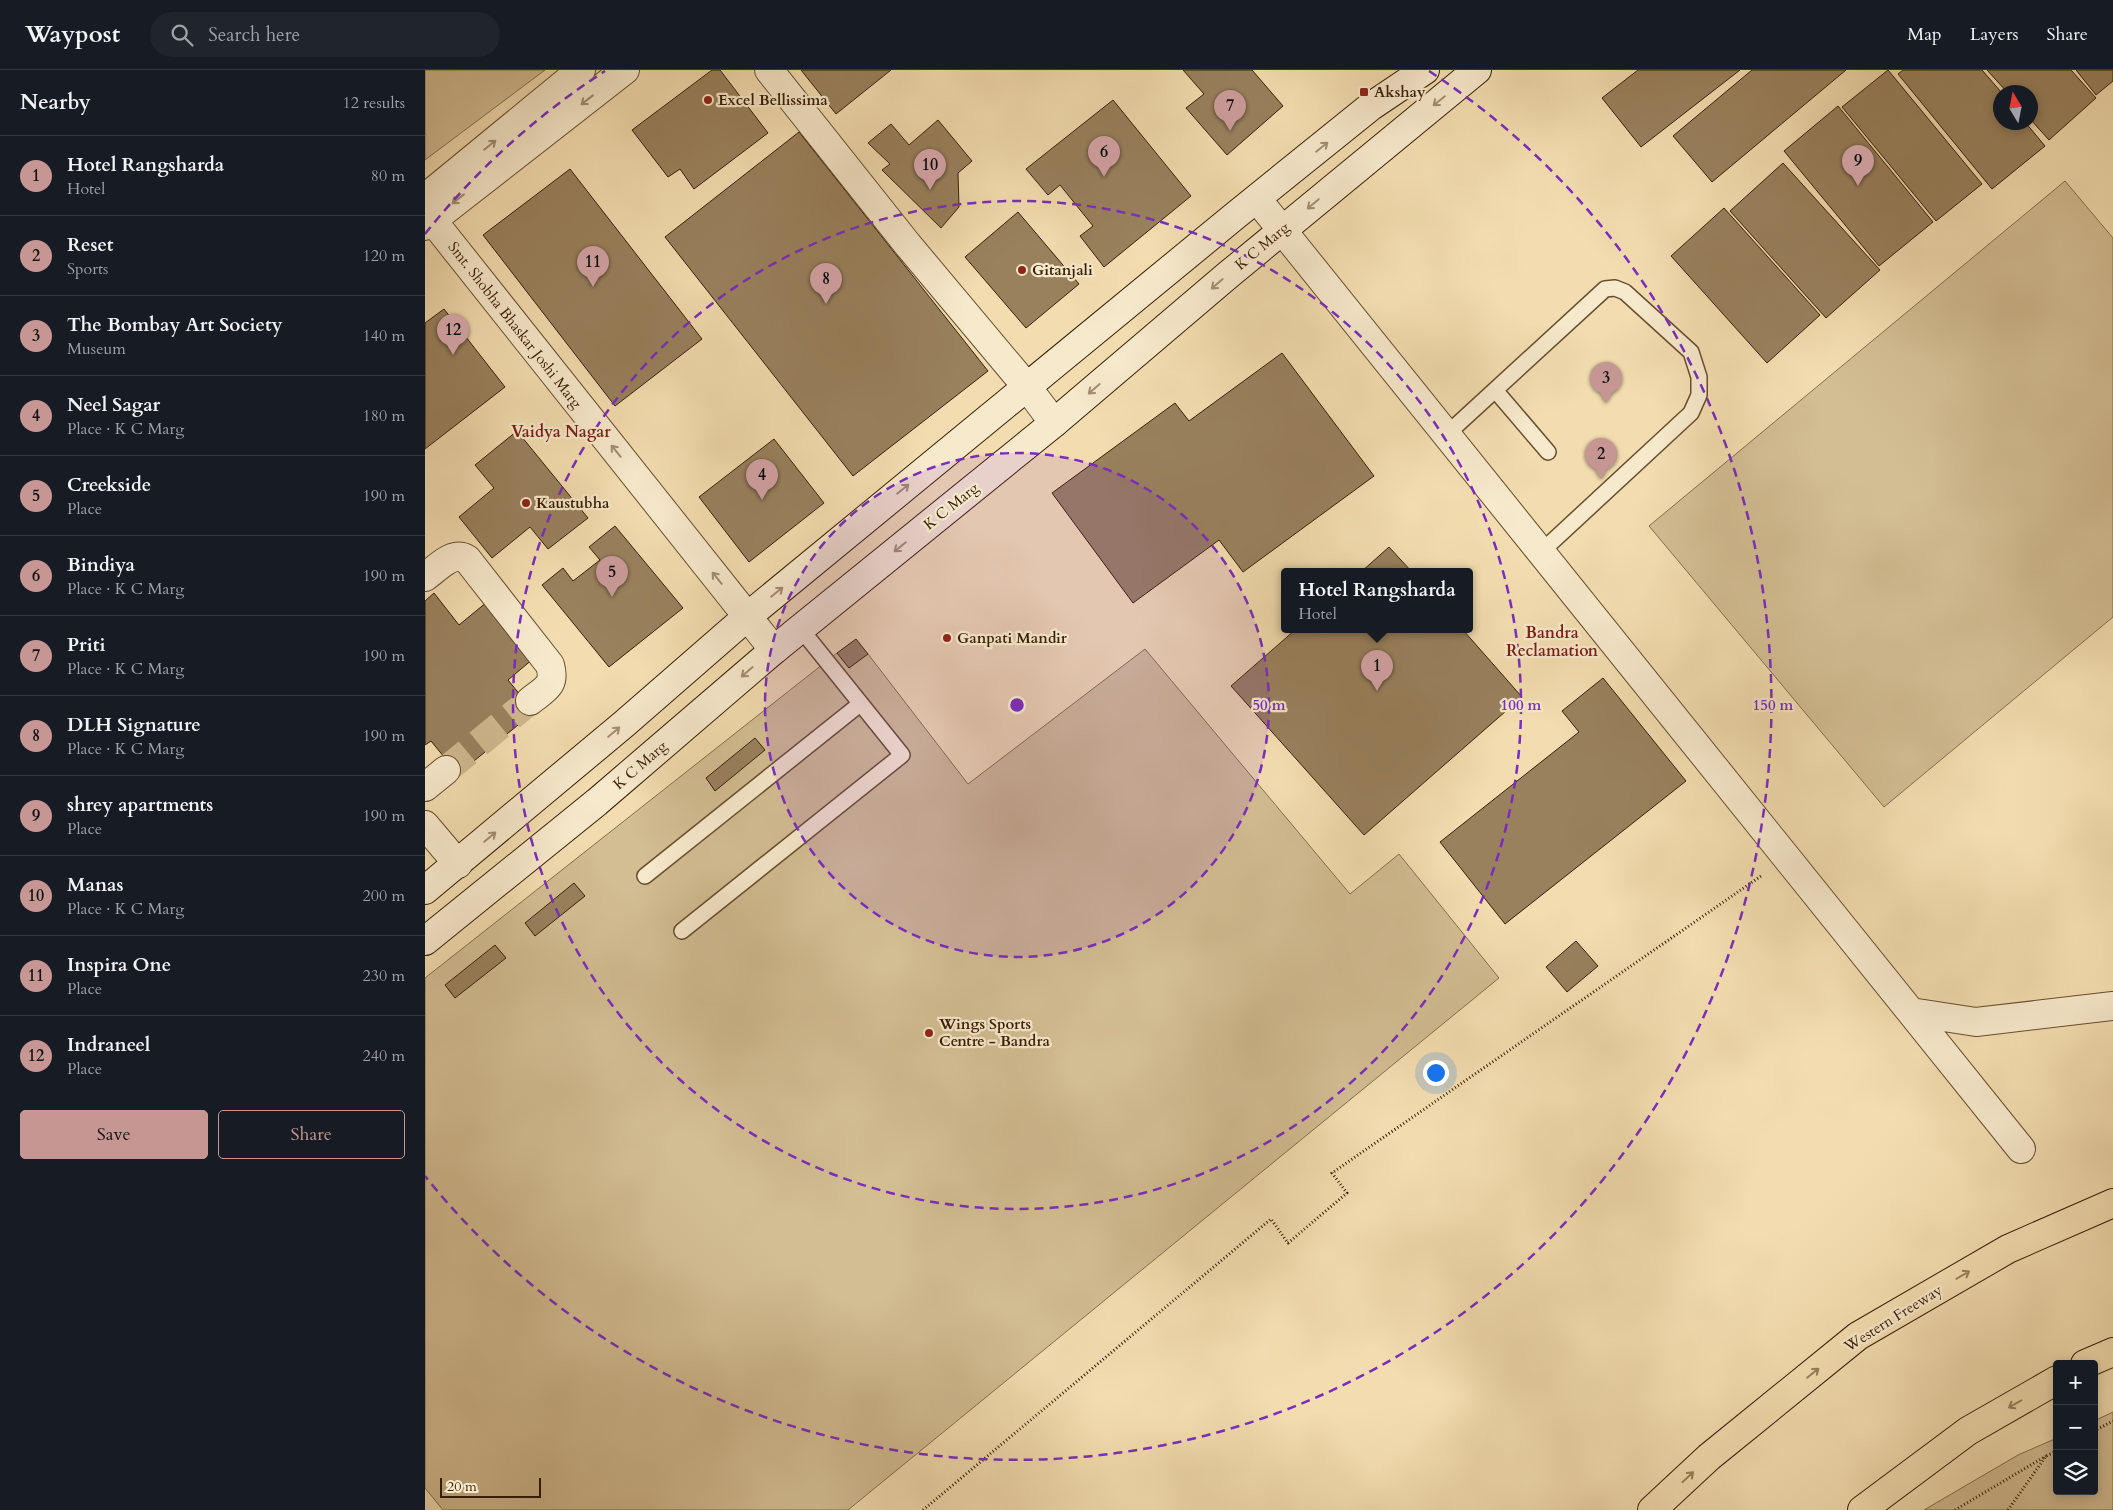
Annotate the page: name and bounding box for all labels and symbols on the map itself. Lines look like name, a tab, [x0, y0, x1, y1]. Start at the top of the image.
place label: Akshay	[1374, 82, 1426, 102]
north arrow	[1993, 85, 2038, 130]
marker: Akshay	[1358, 86, 1370, 98]
place label: Excel Bellissima	[718, 90, 828, 110]
pin: 7	[1214, 90, 1246, 131]
marker: Excel Bellissima	[702, 94, 714, 106]
one-way arrow	[580, 95, 594, 105]
one-way arrow	[1433, 95, 1446, 106]
pin: 6	[1088, 136, 1120, 177]
one-way arrow	[483, 139, 496, 151]
one-way arrow	[1315, 141, 1328, 152]
pin: 9	[1842, 145, 1874, 186]
pin: 10	[914, 149, 946, 190]
one-way arrow	[452, 194, 465, 205]
one-way arrow	[1307, 198, 1320, 209]
street label: K C Marg	[1231, 217, 1294, 275]
street label: Smt. Shobha Bhaskar Joshi Marg	[444, 237, 587, 413]
pin: 11	[577, 246, 609, 287]
place label: Gitanjali	[1032, 260, 1093, 280]
pin: 8	[810, 263, 842, 304]
marker: Gitanjali	[1016, 264, 1028, 276]
one-way arrow	[1211, 278, 1224, 289]
pin: 12	[437, 314, 469, 355]
pin: 3	[1590, 362, 1622, 403]
one-way arrow	[1088, 384, 1101, 395]
district label: Vaidya Nagar	[511, 421, 611, 443]
pin: 2	[1585, 438, 1617, 479]
one-way arrow	[610, 445, 621, 458]
pin: 4	[746, 459, 778, 500]
street label: K C Marg	[919, 477, 983, 534]
one-way arrow	[896, 483, 909, 494]
place label: Kaustubha	[536, 493, 610, 513]
marker: Kaustubha	[520, 497, 532, 509]
one-way arrow	[894, 542, 907, 553]
pin: 5	[596, 556, 628, 597]
one-way arrow	[712, 572, 723, 585]
one-way arrow	[771, 586, 784, 598]
district label: Bandra Reclamation	[1506, 622, 1599, 662]
place label: Ganpati Mandir	[957, 628, 1068, 648]
marker: Ganpati Mandir	[941, 632, 953, 644]
pin: 1	[1361, 650, 1393, 691]
one-way arrow	[741, 667, 754, 678]
text: 50 m	[1252, 695, 1286, 715]
text: 100 m	[1501, 695, 1542, 715]
text: 150 m	[1753, 695, 1794, 715]
centre of rings	[1008, 696, 1026, 714]
one-way arrow	[607, 727, 620, 738]
street label: K C Marg	[609, 736, 672, 794]
one-way arrow	[483, 831, 496, 842]
place label: Wings Sports Centre - Bandra	[938, 1014, 1050, 1051]
marker: Wings Sports Centre - Bandra	[923, 1027, 935, 1039]
your location	[1423, 1060, 1449, 1086]
one-way arrow	[1956, 1270, 1971, 1280]
street label: Western Freeway	[1839, 1280, 1946, 1357]
one-way arrow	[1806, 1367, 1819, 1378]
one-way arrow	[2008, 1400, 2022, 1410]
one-way arrow	[1681, 1471, 1694, 1483]
scale bar	[440, 1475, 541, 1498]

